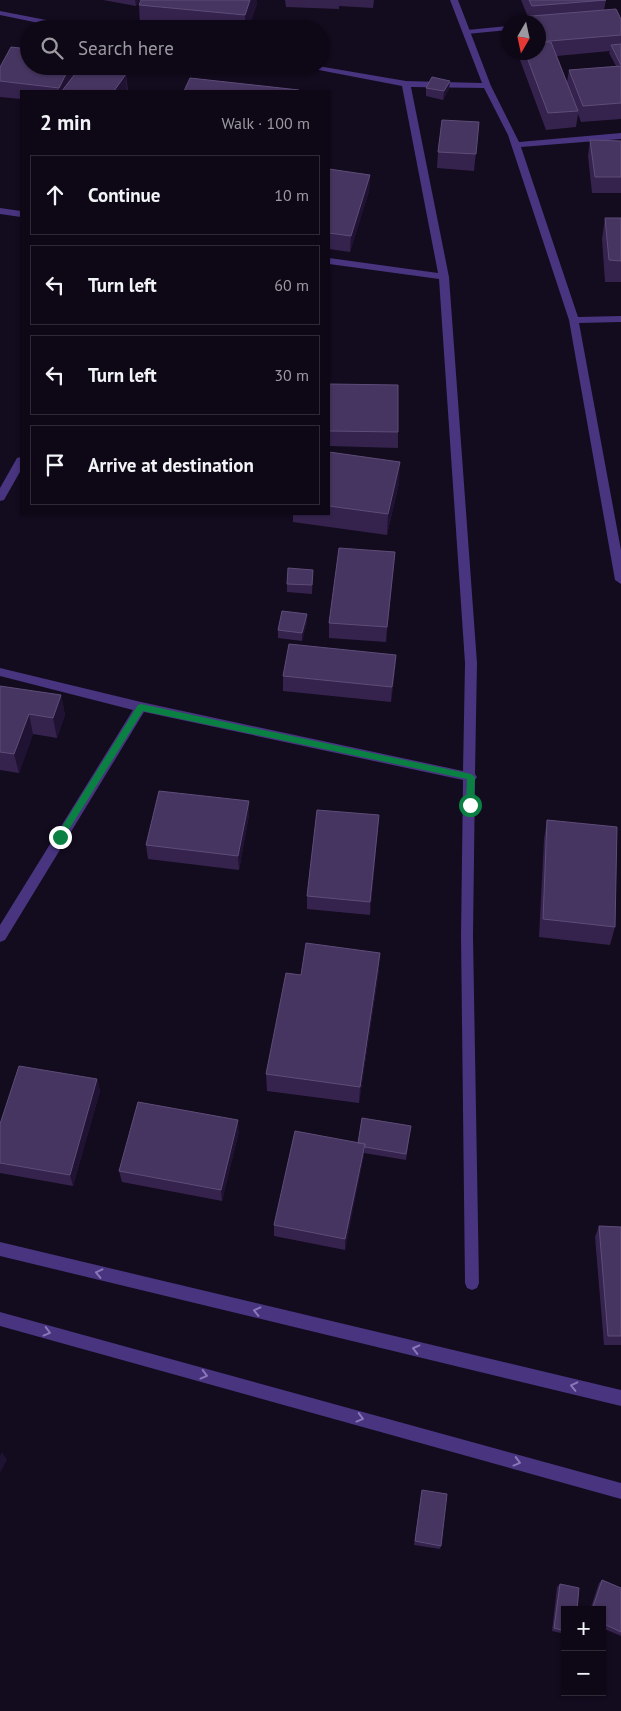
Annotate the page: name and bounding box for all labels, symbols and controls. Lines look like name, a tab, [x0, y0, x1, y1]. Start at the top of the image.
north arrow	[501, 15, 546, 60]
search box	[20, 20, 330, 75]
icon: search	[38, 34, 66, 62]
text: Search here	[78, 36, 174, 60]
text: 2 min	[40, 109, 91, 136]
text: Walk · 100 m	[221, 113, 310, 133]
icon: ahead	[41, 181, 69, 209]
text: Continue	[88, 183, 160, 207]
text: 10 m	[274, 185, 309, 205]
icon: left	[41, 271, 69, 299]
text: Turn left	[88, 273, 157, 297]
text: 60 m	[274, 275, 309, 295]
icon: left	[41, 361, 69, 389]
text: Turn left	[88, 363, 157, 387]
text: 30 m	[274, 365, 309, 385]
icon: arrive	[41, 451, 69, 479]
text: Arrive at destination	[88, 453, 254, 477]
route start	[459, 794, 482, 817]
route end	[49, 826, 72, 849]
one-way arrow	[95, 1268, 104, 1279]
one-way arrow	[253, 1306, 262, 1317]
one-way arrow	[42, 1326, 51, 1336]
one-way arrow	[412, 1344, 420, 1354]
one-way arrow	[199, 1369, 208, 1380]
one-way arrow	[569, 1381, 578, 1392]
one-way arrow	[356, 1413, 364, 1423]
one-way arrow	[512, 1456, 521, 1467]
map controls	[561, 1606, 606, 1696]
button: +	[561, 1606, 606, 1651]
button: −	[561, 1651, 606, 1696]

